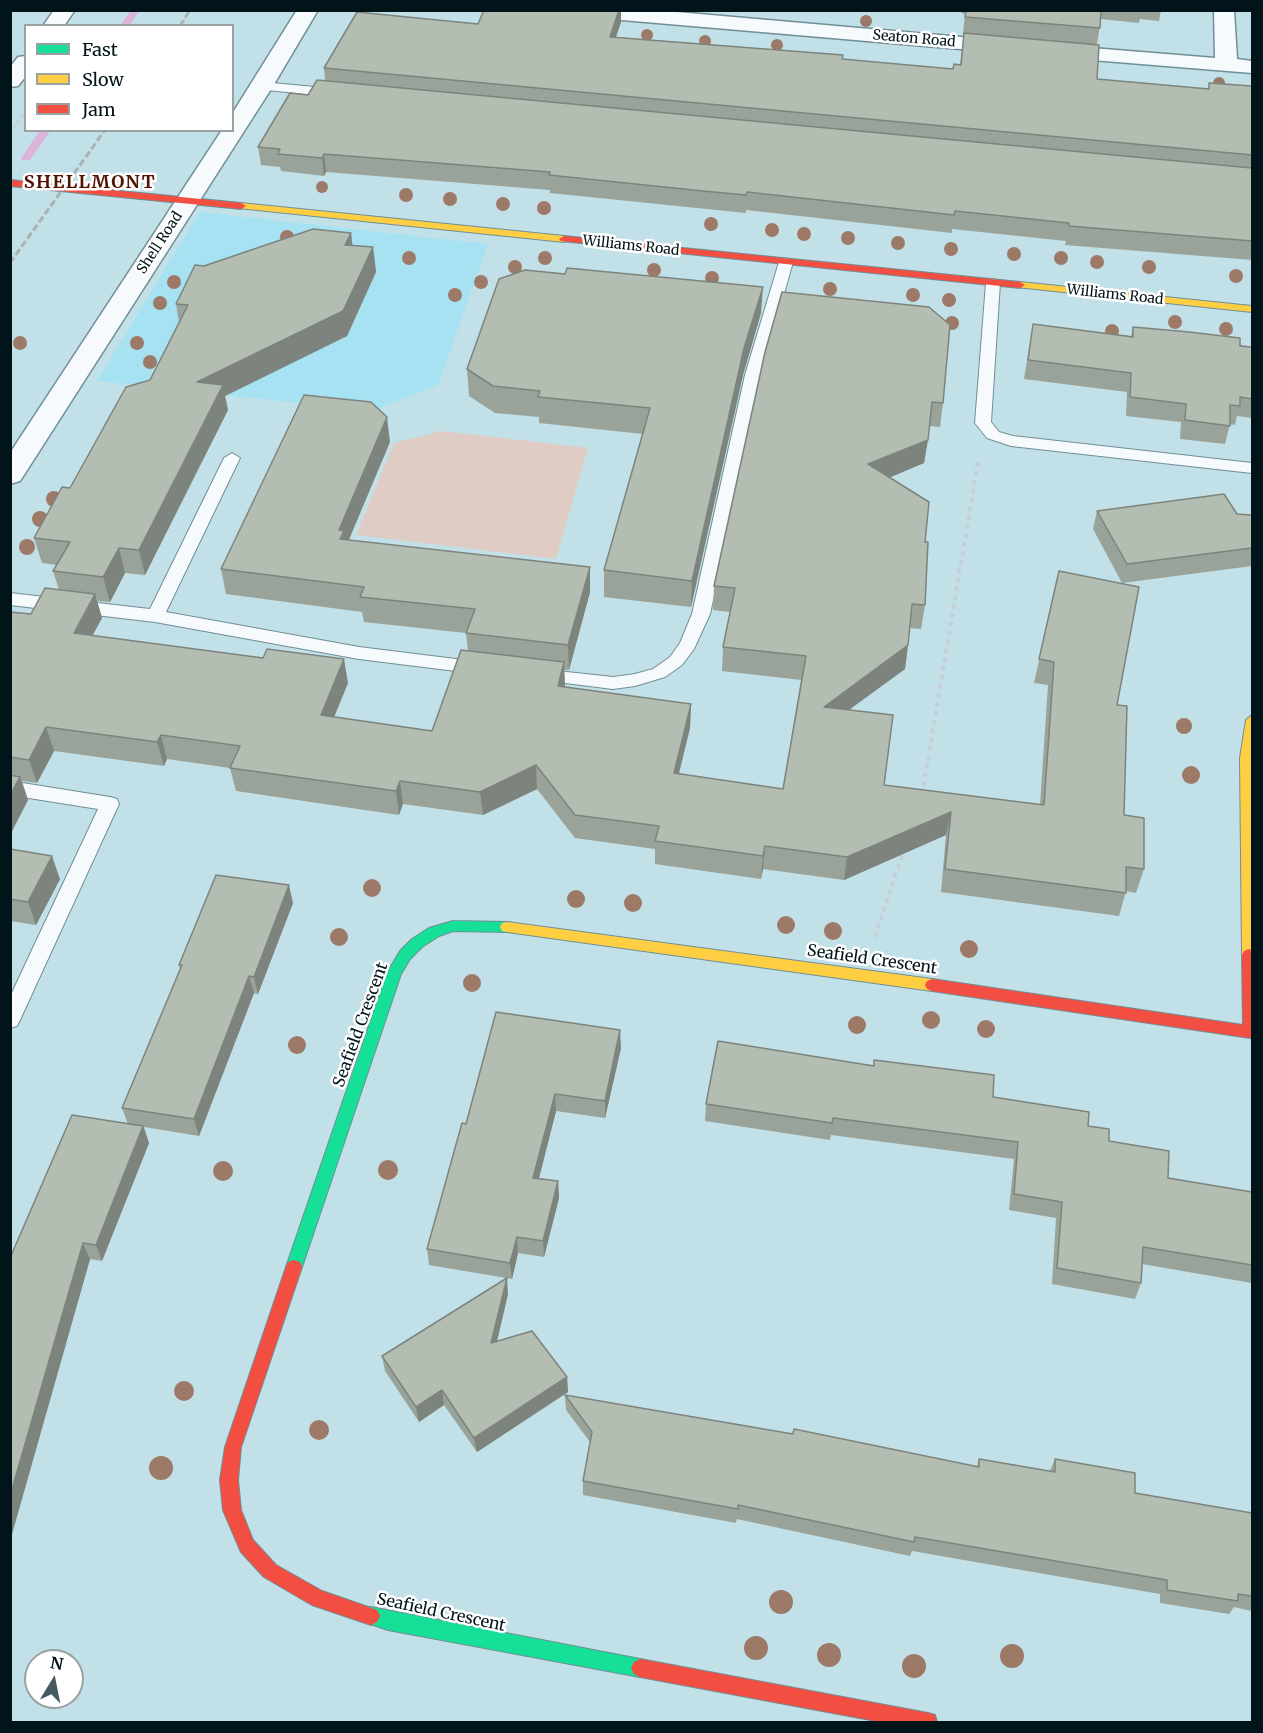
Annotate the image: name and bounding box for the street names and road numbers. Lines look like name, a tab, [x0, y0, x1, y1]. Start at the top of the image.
street label: Seaton Road	[872, 27, 956, 51]
street label: Shell Road	[134, 209, 186, 277]
street label: Williams Road	[582, 233, 680, 259]
street label: Williams Road	[1066, 282, 1164, 308]
street label: Seafield Crescent	[806, 941, 938, 979]
street label: Seafield Crescent	[330, 960, 392, 1090]
street label: Seafield Crescent	[375, 1590, 507, 1636]

